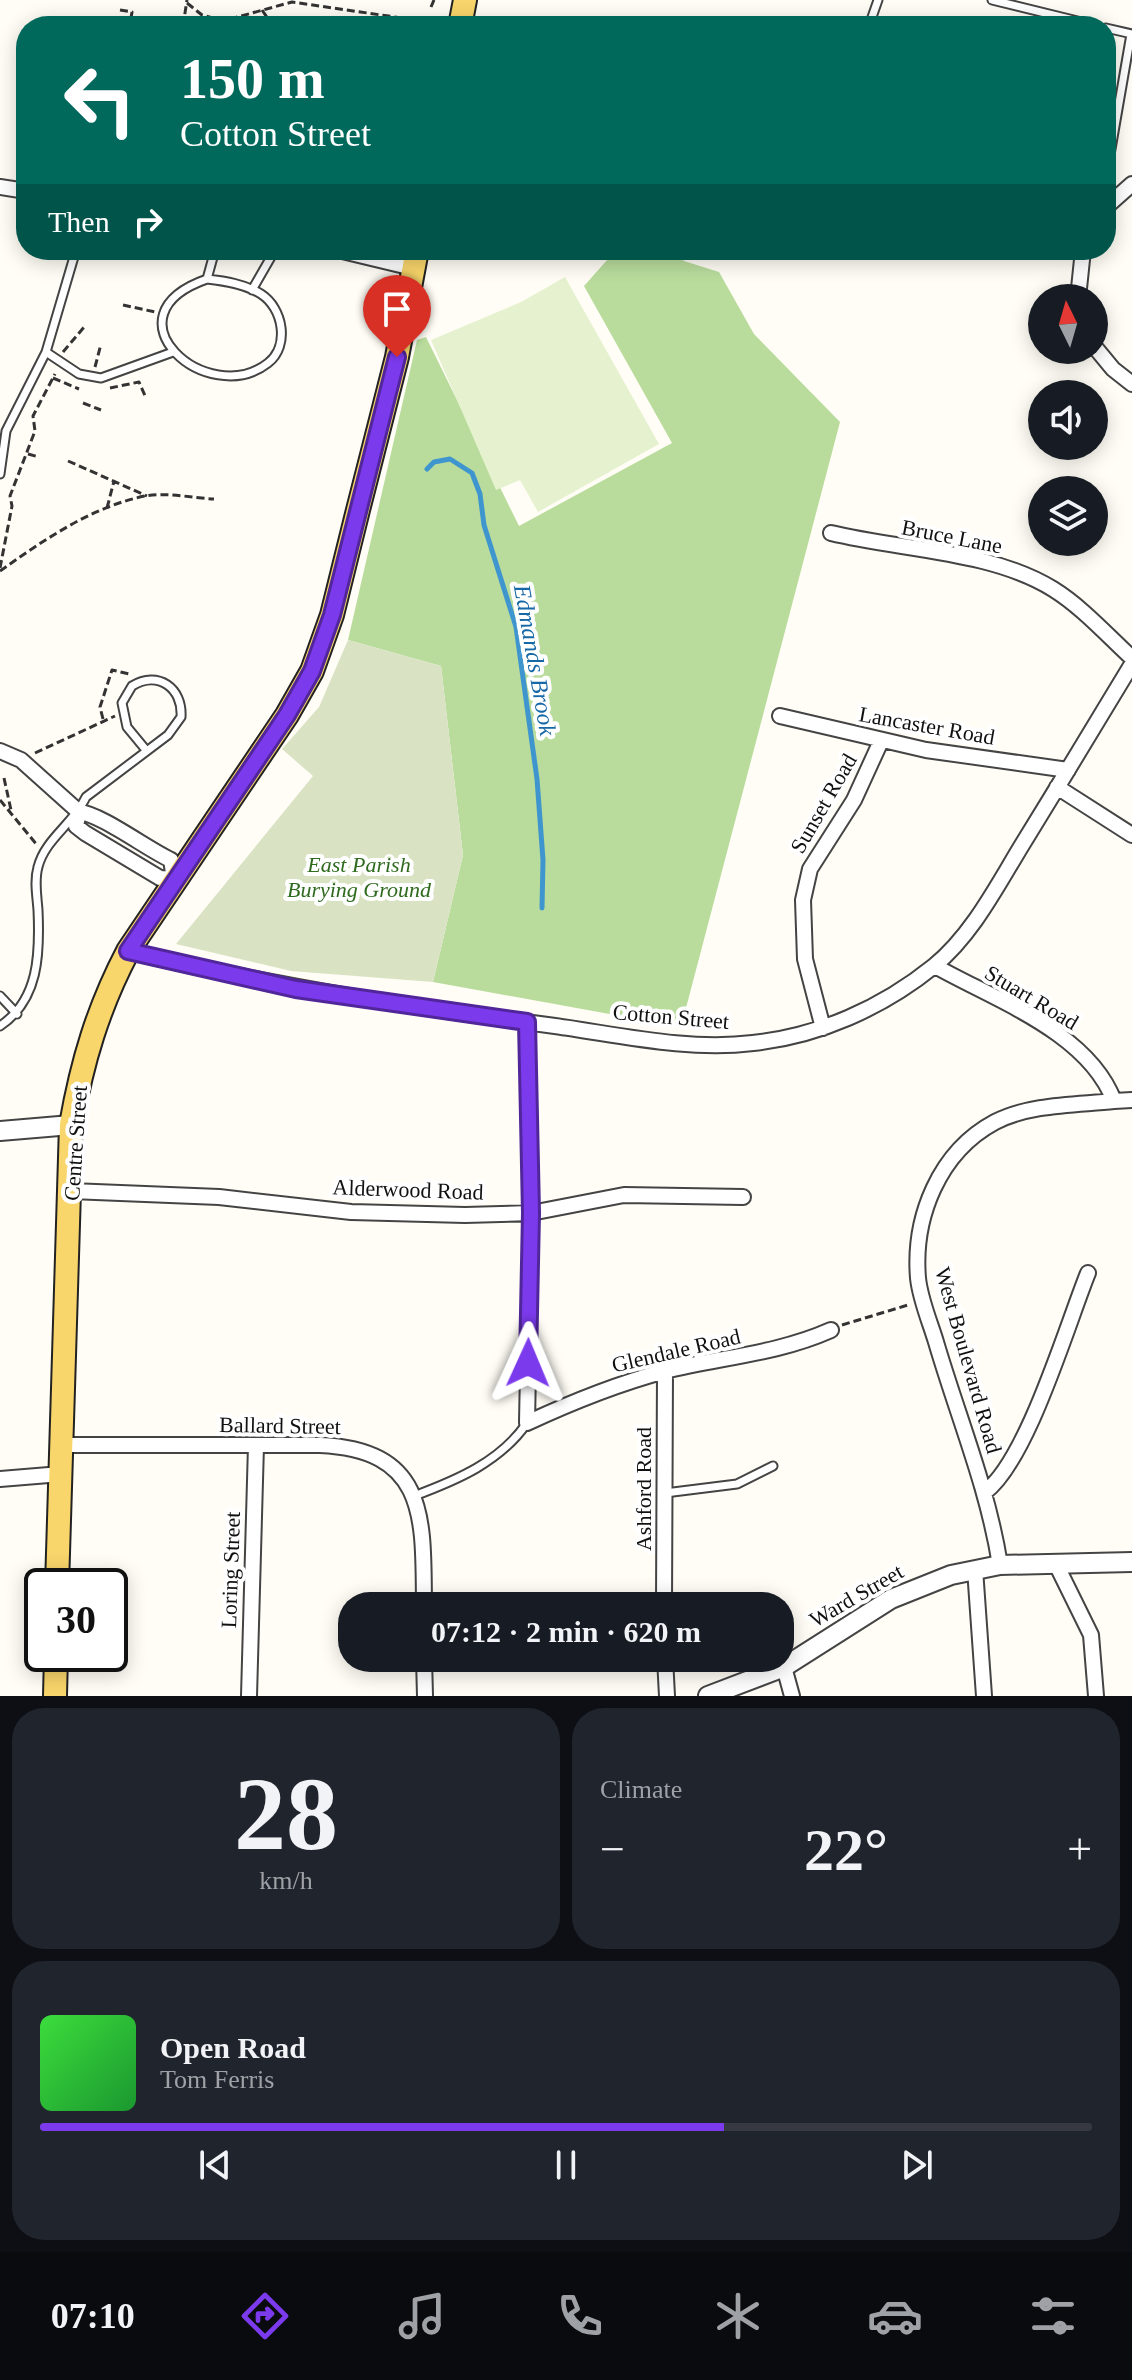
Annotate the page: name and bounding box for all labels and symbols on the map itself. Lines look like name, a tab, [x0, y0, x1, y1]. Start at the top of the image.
pin	[363, 275, 431, 357]
north arrow	[1028, 284, 1108, 364]
street label: Bruce Lane	[899, 514, 1004, 558]
water label: Edmands Brook	[509, 581, 561, 738]
street label: Lancaster Road	[857, 701, 997, 750]
street label: Sunset Road	[785, 749, 862, 857]
park label: East Parish Burying Ground	[287, 852, 432, 902]
street label: Stuart Road	[981, 960, 1083, 1035]
street label: Cotton Street	[612, 999, 730, 1034]
street label: Centre Street	[59, 1085, 92, 1202]
street label: Alderwood Road	[332, 1174, 484, 1205]
street label: West Boulevard Road	[930, 1264, 1007, 1456]
position arrow	[486, 1321, 570, 1405]
street label: Glendale Road	[609, 1324, 743, 1377]
street label: Ballard Street	[219, 1412, 341, 1439]
street label: Ashford Road	[631, 1427, 656, 1551]
street label: Loring Street	[216, 1511, 245, 1629]
street label: Ward Street	[805, 1559, 907, 1632]
speed limit sign: 30	[24, 1568, 128, 1672]

